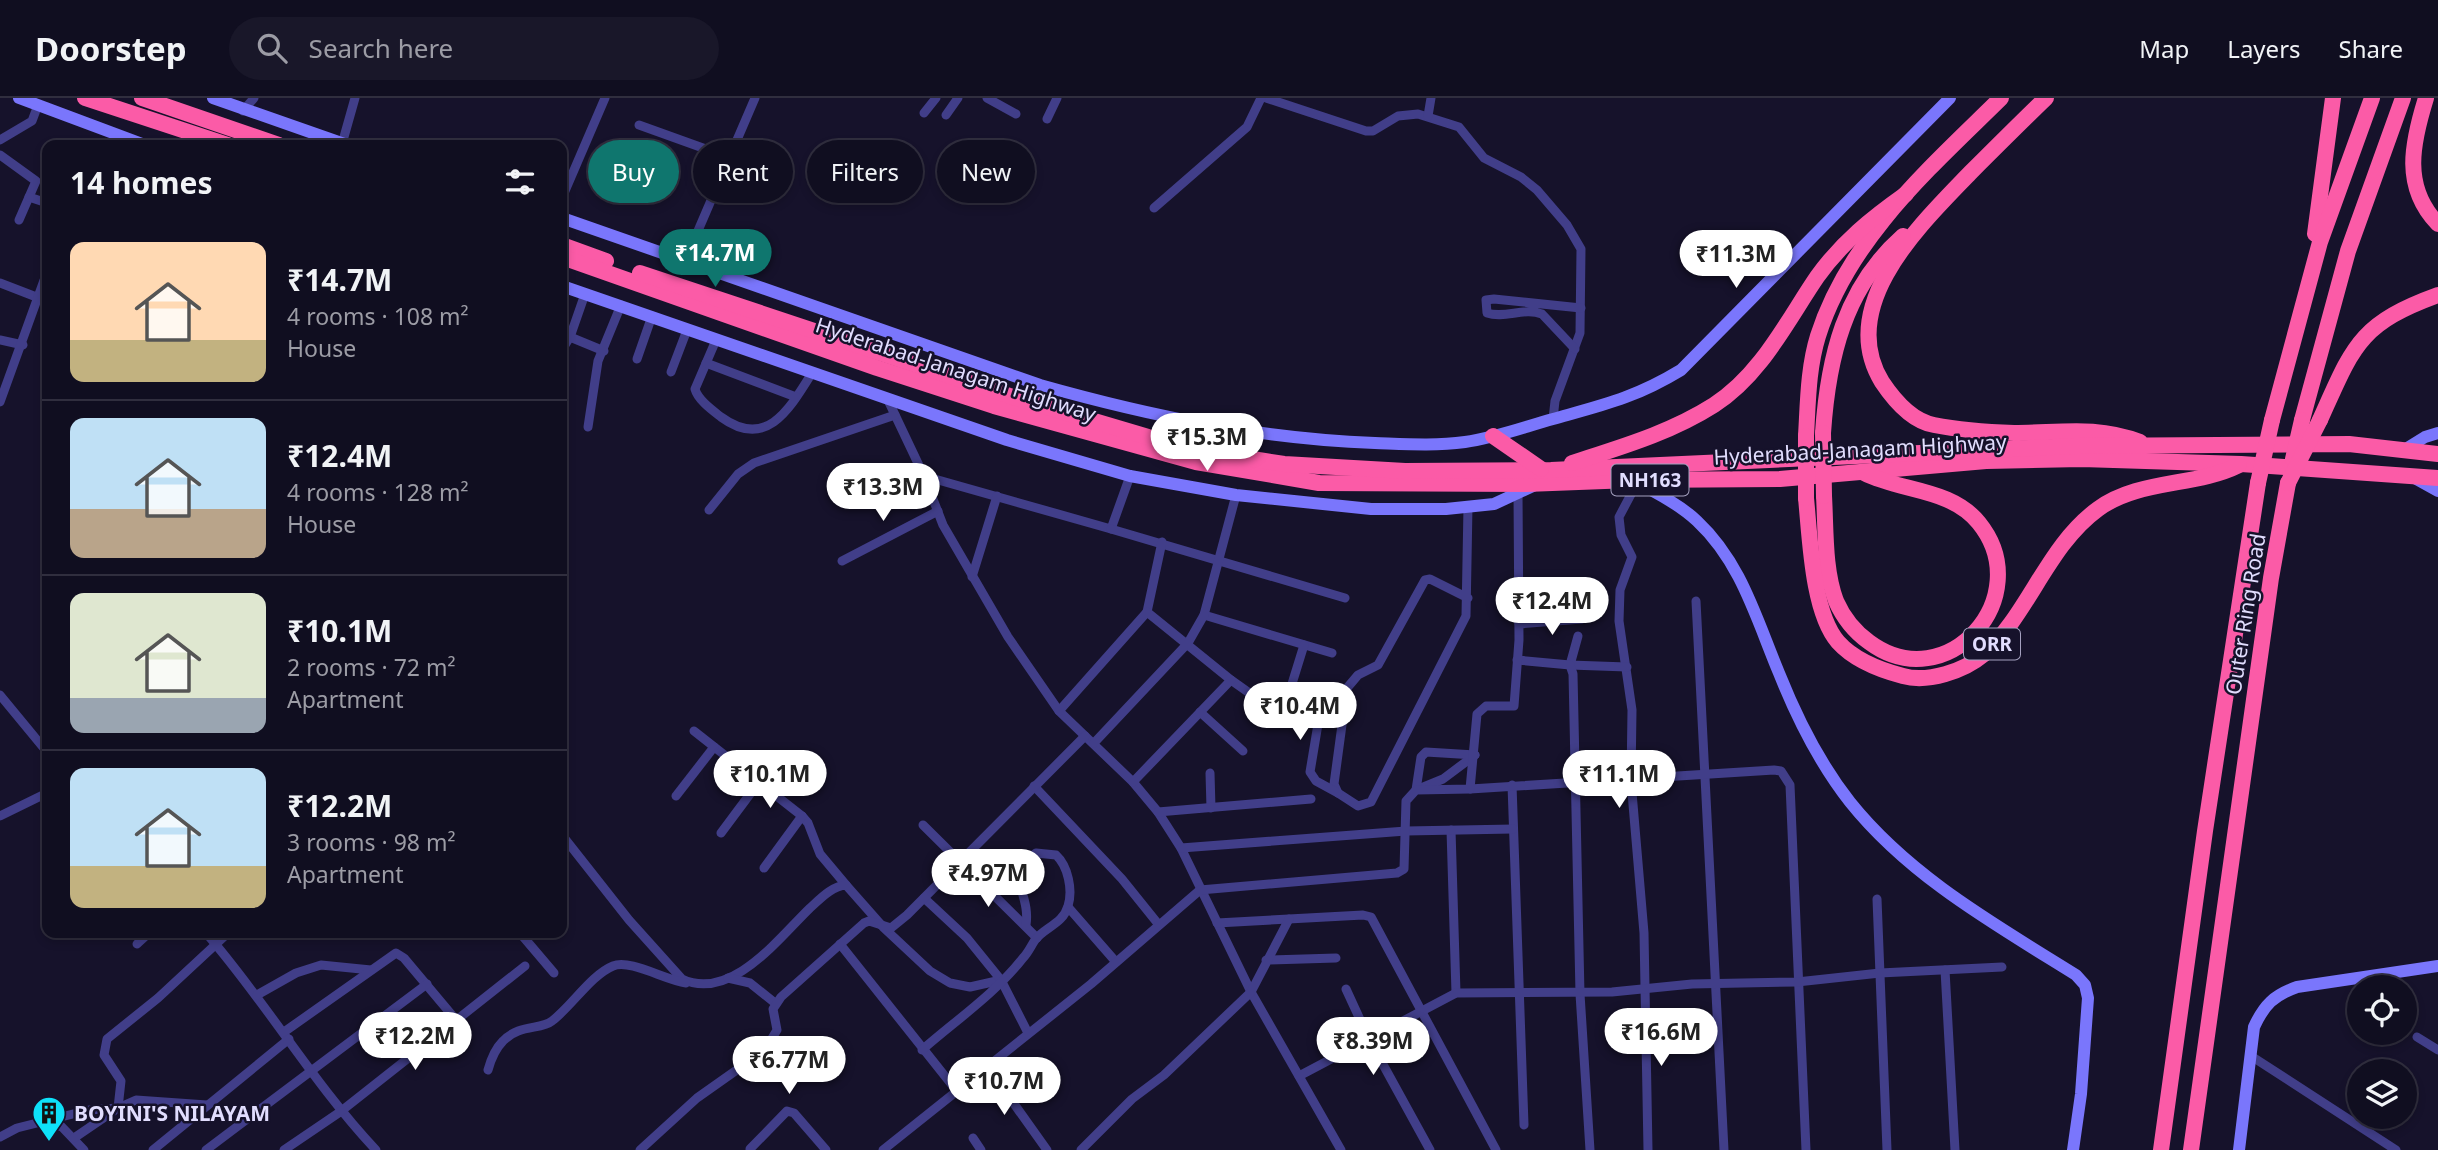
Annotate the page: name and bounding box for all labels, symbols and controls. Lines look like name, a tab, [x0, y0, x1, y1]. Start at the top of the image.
search box	[229, 17, 719, 80]
text: Doorstep	[35, 26, 187, 71]
icon: search	[253, 29, 291, 67]
text: Search here	[309, 30, 453, 66]
text: Map	[2139, 32, 2189, 65]
text: Layers	[2227, 32, 2301, 65]
text: Share	[2339, 32, 2403, 65]
chip: Buy	[588, 140, 679, 203]
chip: Rent	[693, 140, 793, 203]
chip: Filters	[807, 140, 923, 203]
chip: New	[937, 140, 1035, 203]
text: 14 homes	[70, 162, 213, 203]
icon: filters	[501, 163, 539, 201]
pin: ₹14.7M	[658, 230, 772, 289]
pin: ₹11.3M	[1679, 230, 1793, 290]
text: ₹14.7M	[675, 236, 755, 268]
text: ₹11.3M	[1696, 237, 1776, 269]
text: ₹14.7M	[287, 259, 392, 300]
icon: home	[126, 270, 210, 354]
text: 4 rooms · 108 m²	[287, 300, 469, 332]
street label: Hyderabad-Janagam Highway	[812, 310, 1100, 428]
text: House	[287, 332, 356, 364]
pin: ₹15.3M	[1150, 414, 1264, 473]
text: ₹15.3M	[1167, 420, 1247, 452]
street label: Hyderabad-Janagam Highway	[1713, 427, 2008, 471]
text: ₹12.4M	[287, 435, 392, 476]
icon: home	[126, 446, 210, 530]
pin: ₹13.3M	[826, 464, 940, 523]
road number: NH163	[1612, 464, 1688, 496]
text: ₹13.3M	[843, 470, 923, 502]
text: 4 rooms · 128 m²	[287, 476, 469, 508]
text: House	[287, 508, 356, 540]
street label: Outer Ring Road	[2218, 531, 2272, 697]
pin: ₹12.4M	[1495, 578, 1609, 637]
text: ₹12.4M	[1512, 584, 1592, 616]
text: ₹10.1M	[287, 610, 392, 651]
icon: home	[126, 621, 210, 705]
road number: ORR	[1964, 628, 2020, 660]
text: 2 rooms · 72 m²	[287, 651, 456, 683]
pin: ₹10.4M	[1243, 682, 1357, 742]
text: Apartment	[287, 683, 404, 715]
text: ₹10.4M	[1260, 689, 1340, 721]
pin: ₹10.1M	[713, 750, 827, 810]
pin: ₹11.1M	[1562, 750, 1676, 810]
text: ₹10.1M	[730, 757, 810, 789]
text: ₹11.1M	[1579, 757, 1659, 789]
text: ₹12.2M	[287, 785, 392, 826]
icon: home	[126, 796, 210, 880]
text: 3 rooms · 98 m²	[287, 826, 456, 858]
pin: ₹4.97M	[931, 850, 1045, 909]
text: ₹4.97M	[948, 856, 1028, 888]
text: Apartment	[287, 858, 404, 890]
map controls	[2347, 975, 2417, 1129]
button: locate	[2347, 975, 2417, 1045]
pin: ₹16.6M	[1604, 1009, 1718, 1068]
pin: ₹12.2M	[358, 1012, 472, 1072]
text: ₹16.6M	[1621, 1015, 1701, 1047]
pin: ₹8.39M	[1316, 1018, 1430, 1077]
text: ₹12.2M	[375, 1019, 455, 1051]
text: ₹8.39M	[1333, 1024, 1413, 1056]
pin: ₹6.77M	[732, 1037, 846, 1096]
text: ₹6.77M	[749, 1043, 829, 1075]
pin: ₹10.7M	[947, 1058, 1061, 1117]
button: layers	[2347, 1059, 2417, 1129]
text: ₹10.7M	[964, 1064, 1044, 1096]
building icon: BOYINI'S NILAYAM	[30, 1094, 68, 1143]
place label: BOYINI'S NILAYAM	[74, 1099, 270, 1127]

